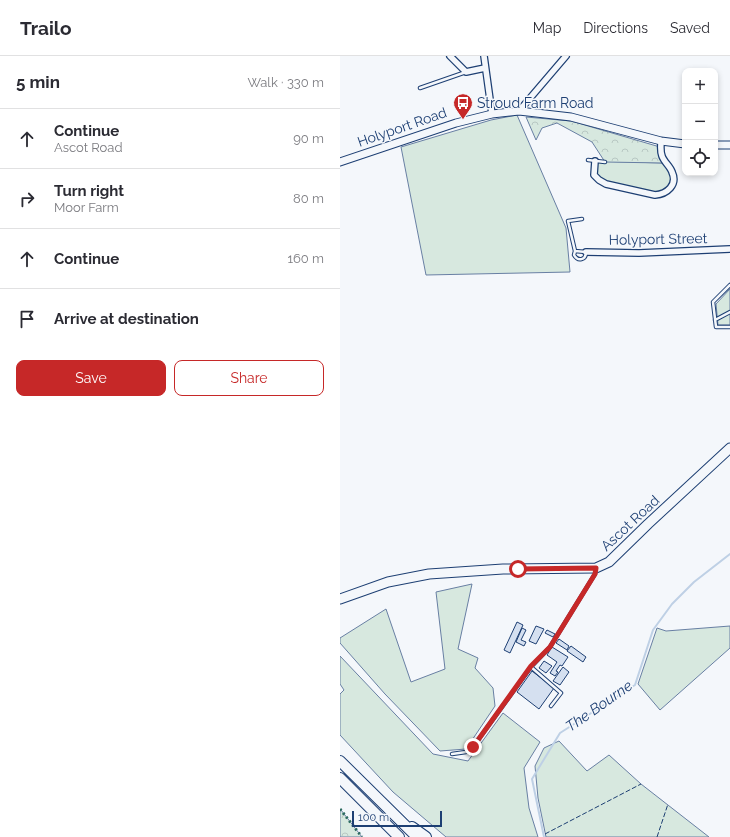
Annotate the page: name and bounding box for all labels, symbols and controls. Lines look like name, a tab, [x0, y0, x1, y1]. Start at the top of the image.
text: Trailo	[20, 17, 71, 39]
text: Map	[533, 20, 561, 36]
text: Directions	[583, 20, 648, 36]
text: Saved	[670, 20, 710, 36]
map controls	[682, 68, 718, 176]
button: +	[682, 68, 718, 104]
text: 5 min	[16, 72, 60, 92]
text: Walk · 330 m	[247, 75, 324, 90]
bus stop icon: Stroud Farm Road	[452, 92, 474, 120]
place label: Stroud Farm Road	[477, 95, 594, 111]
street label: Holyport Road	[355, 104, 449, 150]
button: −	[682, 104, 718, 140]
text: Continue	[54, 122, 119, 140]
icon: ahead	[16, 128, 38, 150]
text: 90 m	[293, 131, 324, 146]
text: Ascot Road	[54, 140, 123, 155]
button: locate	[682, 140, 718, 176]
text: Turn right	[54, 182, 124, 200]
icon: right	[16, 188, 38, 210]
text: 80 m	[293, 191, 324, 206]
text: Moor Farm	[54, 200, 119, 215]
street label: Holyport Street	[609, 230, 708, 248]
icon: ahead	[16, 248, 38, 270]
text: Continue	[54, 250, 119, 268]
text: 160 m	[287, 251, 324, 266]
icon: arrive	[16, 308, 38, 330]
text: Arrive at destination	[54, 310, 199, 328]
button: Save	[16, 360, 166, 396]
button: Share	[174, 360, 324, 396]
street label: Ascot Road	[598, 492, 662, 554]
route start	[509, 560, 527, 578]
water label: The Bourne	[562, 676, 636, 736]
route end	[464, 738, 482, 756]
scale bar	[352, 809, 442, 828]
text: 100 m	[358, 811, 389, 824]

